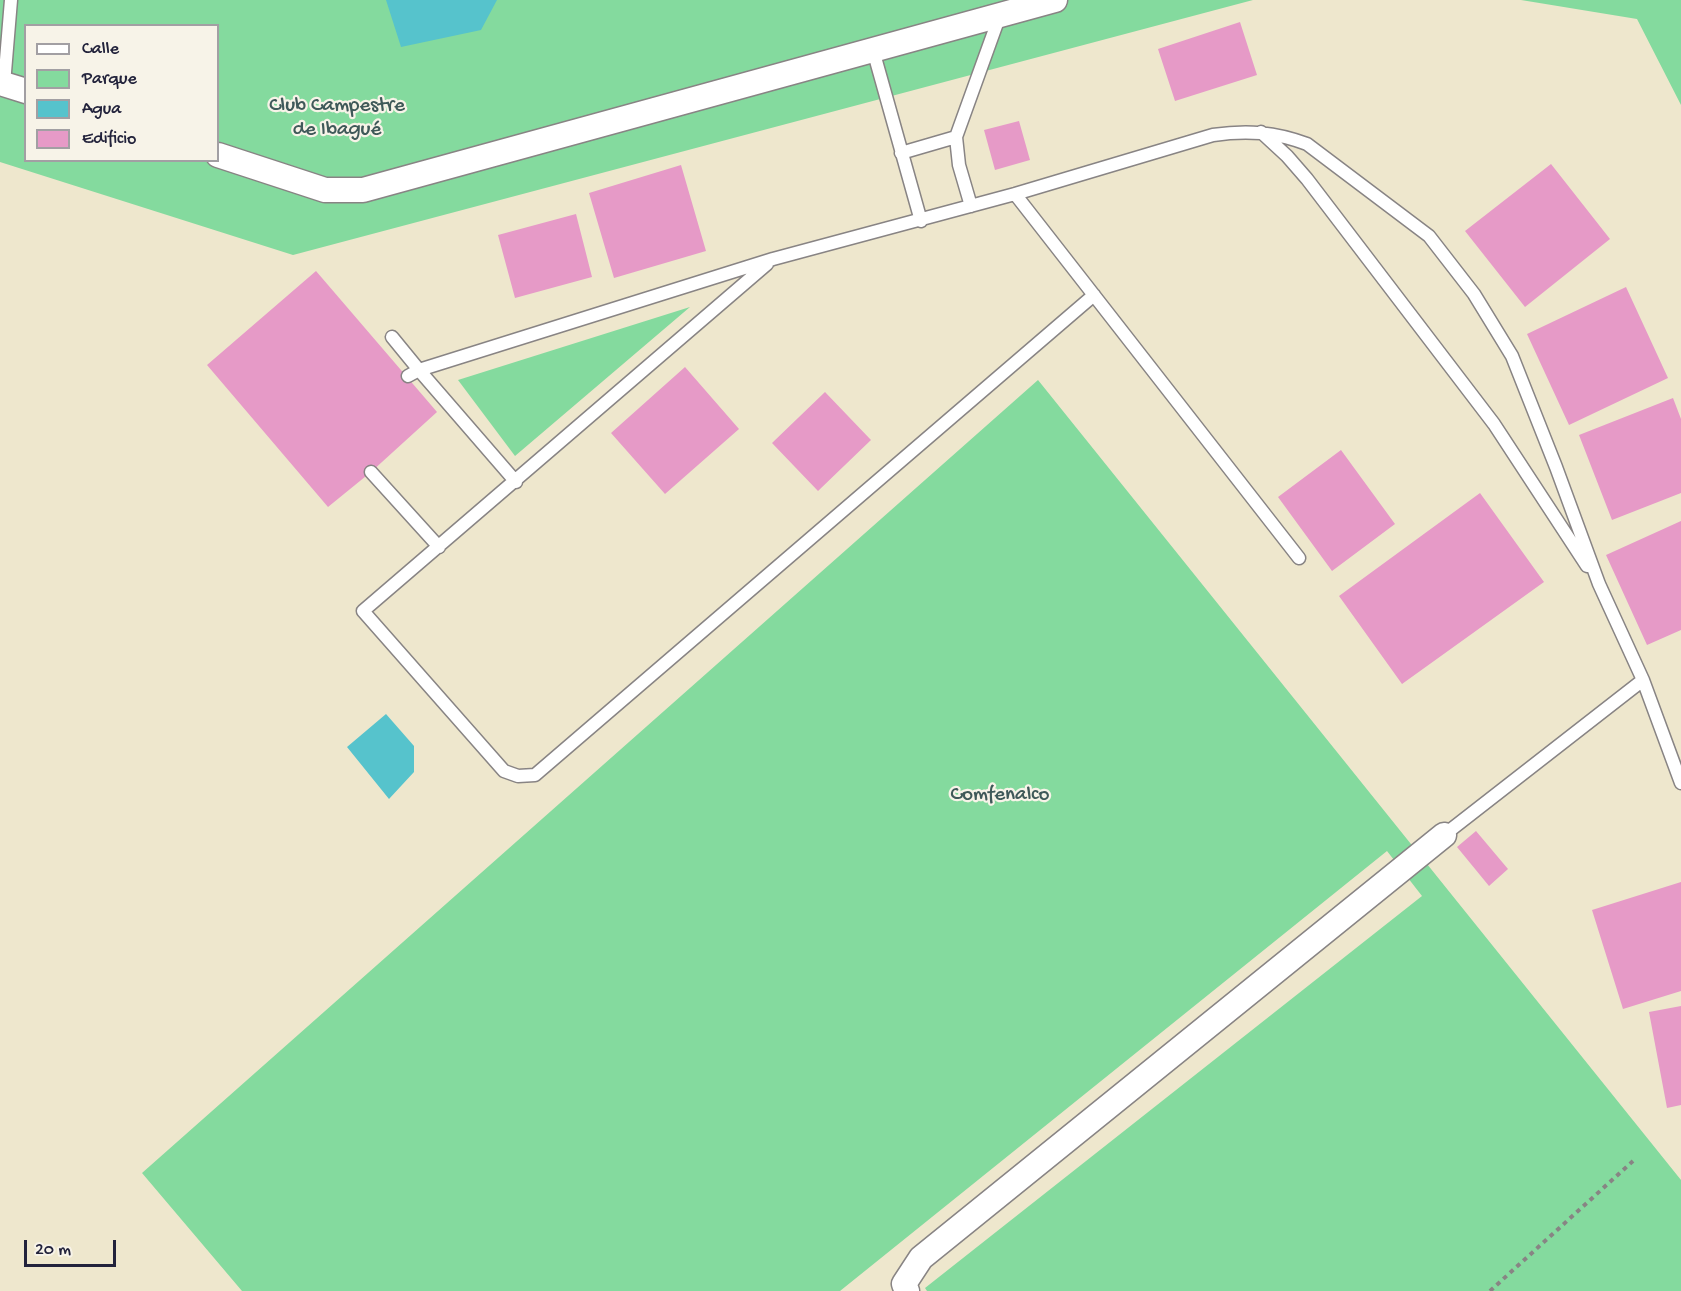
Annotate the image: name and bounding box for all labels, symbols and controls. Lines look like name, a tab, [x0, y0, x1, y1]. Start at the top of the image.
legend	[24, 24, 219, 162]
text: Calle	[82, 39, 119, 60]
text: Parque	[82, 69, 137, 90]
park label: Club Campestre de Ibagué	[269, 94, 405, 144]
text: Agua	[82, 99, 121, 120]
text: Edificio	[82, 129, 136, 150]
park label: Comfenalco	[951, 783, 1049, 809]
scale bar	[27, 1228, 118, 1266]
text: 20 m	[35, 1240, 71, 1261]

